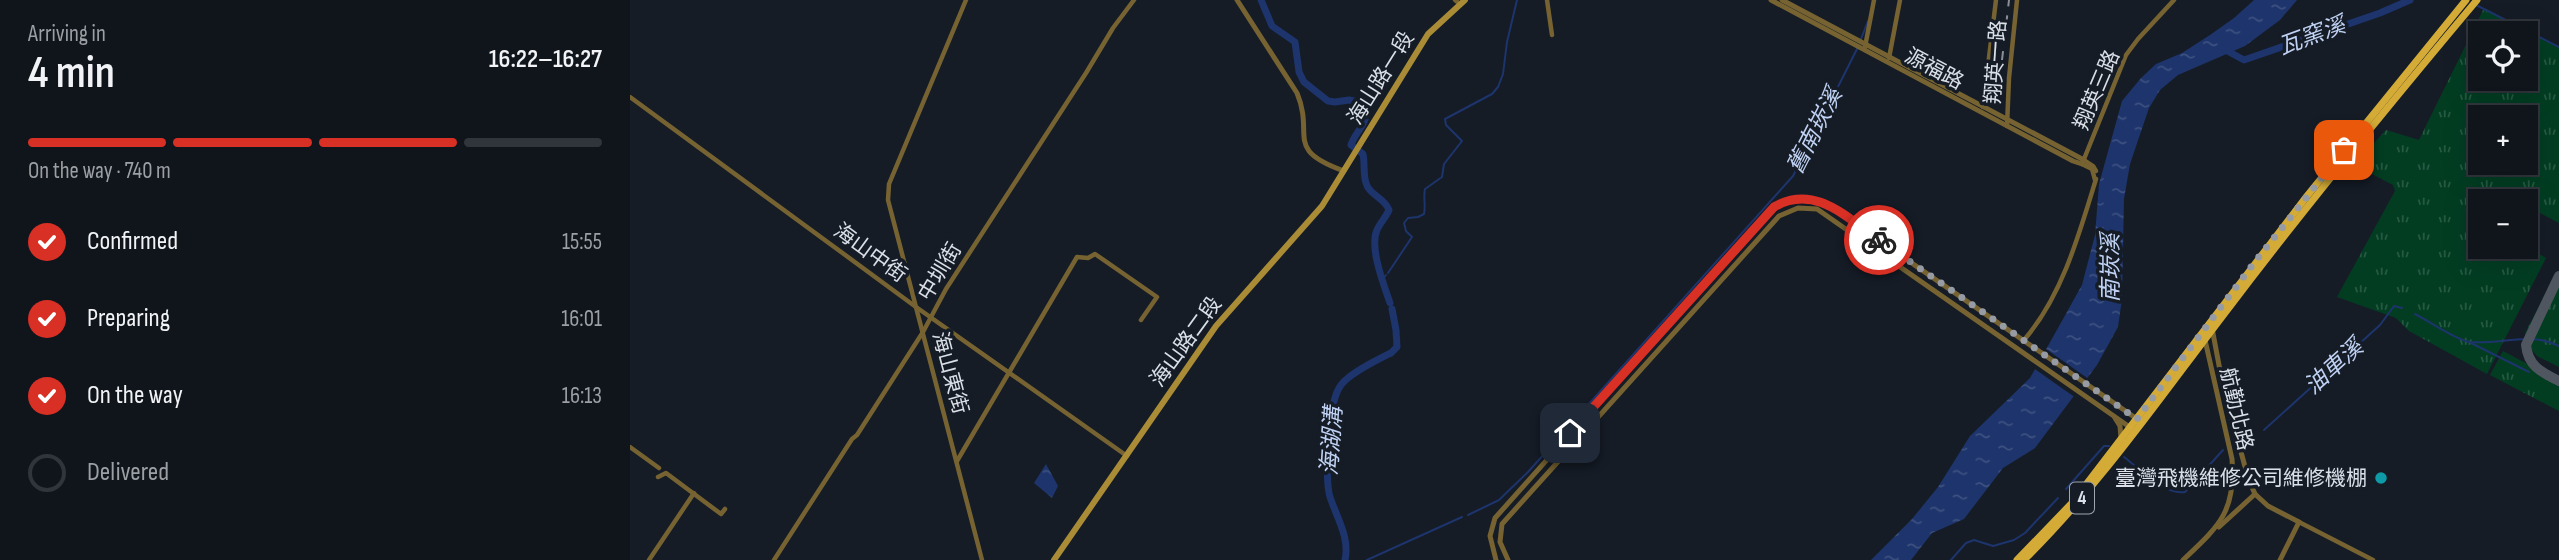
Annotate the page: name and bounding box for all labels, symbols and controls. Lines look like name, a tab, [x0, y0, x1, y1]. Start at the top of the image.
water label: 瓦窯溪	[2275, 10, 2352, 61]
street label: 翔英一路	[1981, 19, 2011, 105]
text: Arriving in	[28, 20, 106, 48]
map controls	[2468, 21, 2538, 259]
button: locate	[2468, 21, 2538, 91]
street label: 海山路一段	[1343, 27, 1419, 129]
street label: 源福路	[1900, 43, 1968, 95]
text: 16:22–16:27	[489, 44, 602, 75]
text: 4 min	[28, 46, 115, 101]
street label: 翔英三路	[2069, 46, 2125, 134]
water label: 舊南崁溪	[1782, 81, 1850, 178]
button: +	[2468, 105, 2538, 175]
pin	[2314, 120, 2374, 180]
icon: bag	[2325, 131, 2363, 169]
text: On the way · 740 m	[28, 157, 171, 185]
button: −	[2468, 189, 2538, 259]
courier	[1844, 205, 1914, 275]
street label: 海山中街	[829, 218, 911, 288]
icon: bike	[1860, 221, 1898, 259]
icon: check	[28, 223, 66, 261]
text: Confirmed	[87, 226, 178, 257]
text: 15:55	[562, 228, 602, 256]
water label: 南崁溪	[2097, 231, 2125, 303]
street label: 中圳街	[913, 239, 967, 305]
street label: 海山路二段	[1145, 292, 1227, 392]
icon: check	[28, 300, 66, 338]
text: Preparing	[87, 303, 170, 334]
text: 16:01	[561, 305, 602, 333]
street label: 海山東街	[927, 329, 973, 417]
water label: 油車溪	[2299, 332, 2371, 400]
street label: 航勤北路	[2214, 365, 2258, 453]
icon: check	[28, 377, 66, 415]
text: On the way	[87, 380, 183, 411]
text: 16:13	[562, 382, 602, 410]
water label: 海湖溝	[1316, 403, 1349, 476]
pin	[1540, 403, 1600, 463]
icon: home	[1551, 414, 1589, 452]
text: Delivered	[87, 457, 169, 488]
place label: 臺灣飛機維修公司維修機棚	[2115, 466, 2367, 491]
marker: 臺灣飛機維修公司維修機棚	[2373, 470, 2389, 486]
road number: 4	[2070, 482, 2094, 513]

